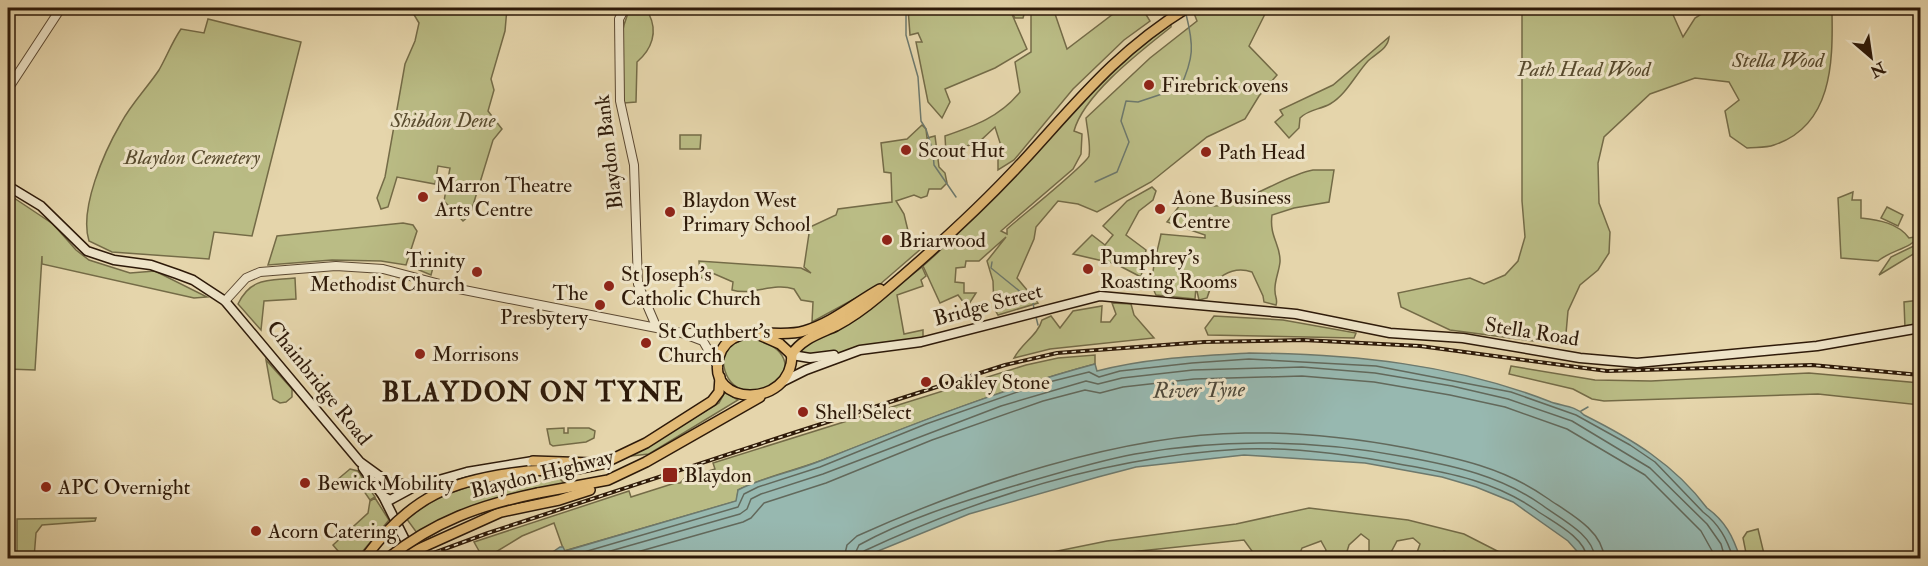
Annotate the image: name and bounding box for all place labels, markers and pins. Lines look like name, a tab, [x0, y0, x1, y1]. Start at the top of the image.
place label: Firebrick ovens	[1161, 72, 1288, 99]
marker: Firebrick ovens	[1142, 78, 1156, 92]
place label: Scout Hut	[918, 137, 1005, 164]
place label: Path Head	[1218, 139, 1306, 166]
marker: Scout Hut	[899, 143, 913, 157]
marker: Path Head	[1199, 145, 1213, 159]
place label: Marron Theatre Arts Centre	[434, 172, 572, 223]
place label: Aone Business Centre	[1171, 184, 1291, 235]
place label: Blaydon West Primary School	[682, 187, 811, 238]
marker: Marron Theatre Arts Centre	[416, 190, 430, 204]
marker: Aone Business Centre	[1153, 202, 1167, 216]
marker: Blaydon West Primary School	[663, 205, 677, 219]
place label: Briarwood	[899, 227, 987, 254]
marker: Briarwood	[880, 233, 894, 247]
place label: Pumphrey's Roasting Rooms	[1100, 244, 1237, 295]
place label: Trinity Methodist Church	[310, 247, 466, 298]
place label: St Joseph's Catholic Church	[621, 261, 761, 312]
marker: Pumphrey's Roasting Rooms	[1081, 262, 1095, 276]
marker: Trinity Methodist Church	[470, 265, 484, 279]
marker: St Joseph's Catholic Church	[602, 279, 616, 293]
place label: The Presbytery	[500, 280, 589, 331]
marker: The Presbytery	[593, 298, 607, 312]
place label: St Cuthbert's Church	[658, 318, 771, 369]
marker: St Cuthbert's Church	[639, 336, 653, 350]
place label: Morrisons	[432, 341, 519, 368]
marker: Morrisons	[413, 347, 427, 361]
place label: Oakley Stone	[938, 369, 1050, 396]
marker: Oakley Stone	[919, 375, 933, 389]
place label: Shell Select	[815, 399, 912, 426]
marker: Shell Select	[796, 405, 810, 419]
place label: Blaydon	[684, 462, 752, 489]
marker: Blaydon	[661, 466, 679, 484]
place label: Bewick Mobility	[317, 470, 454, 497]
place label: APC Overnight	[57, 474, 191, 501]
marker: Bewick Mobility	[298, 476, 312, 490]
marker: APC Overnight	[39, 480, 53, 494]
place label: Acorn Catering	[267, 518, 398, 545]
marker: Acorn Catering	[249, 524, 263, 538]

